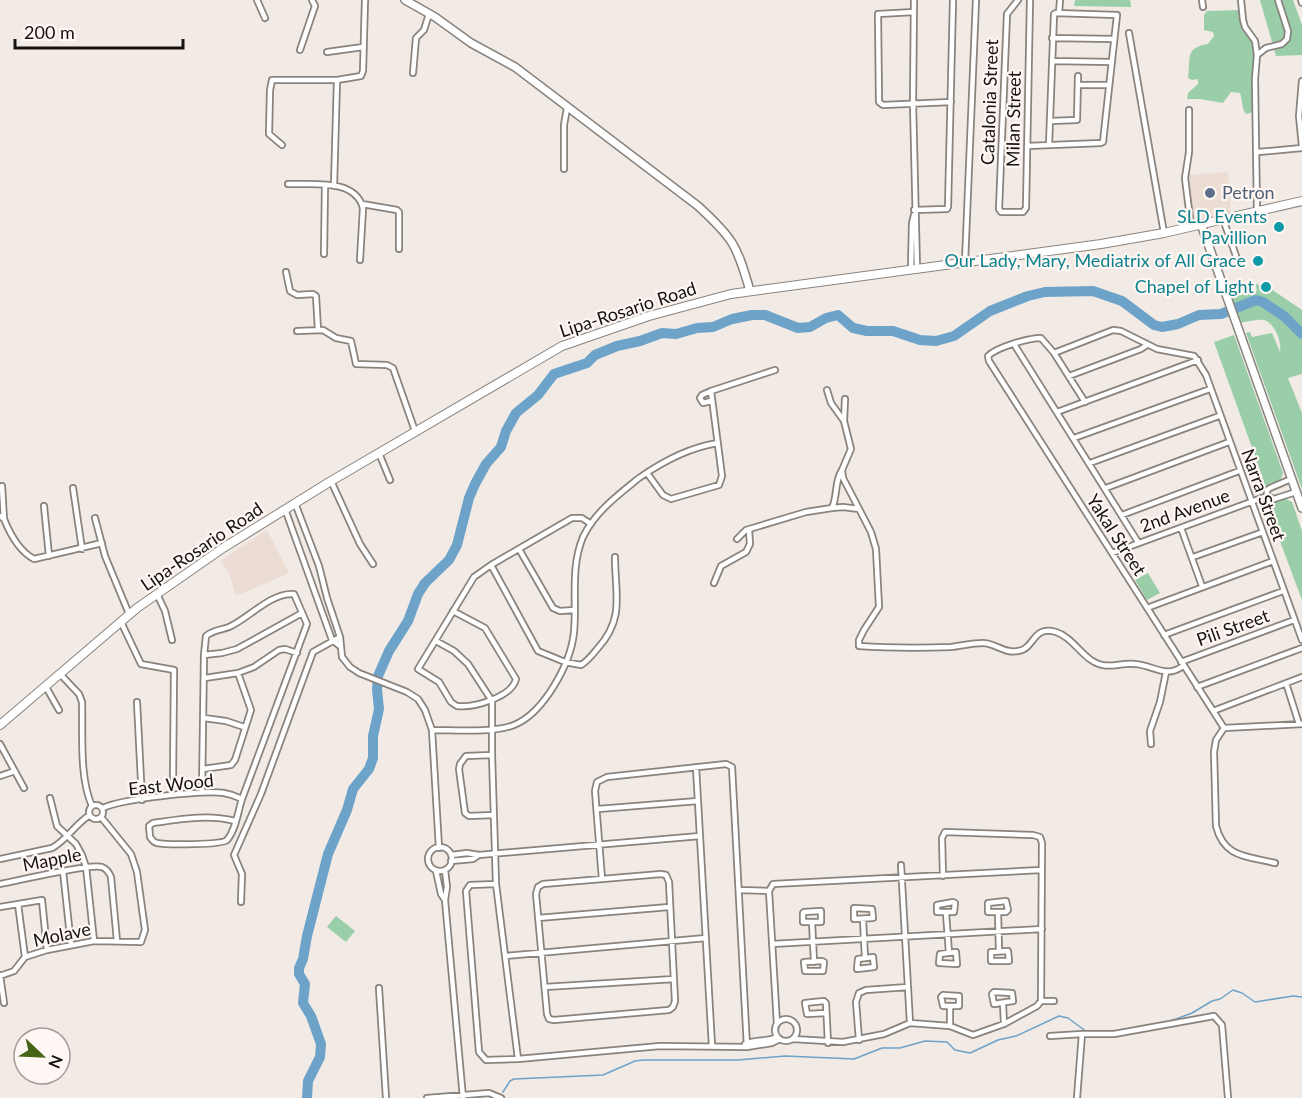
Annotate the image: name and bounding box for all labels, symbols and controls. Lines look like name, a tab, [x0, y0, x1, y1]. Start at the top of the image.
scale bar	[15, 12, 183, 50]
text: 200 m	[24, 21, 75, 43]
street label: Catalonia Street	[976, 38, 1002, 165]
street label: Milan Street	[1001, 70, 1025, 167]
place label: Petron	[1222, 181, 1275, 203]
marker: Petron	[1203, 186, 1217, 200]
place label: SLD Events Pavillion	[1177, 205, 1267, 248]
marker: SLD Events Pavillion	[1272, 220, 1286, 234]
place label: Our Lady, Mary, Mediatrix of All Grace	[944, 249, 1246, 271]
marker: Our Lady, Mary, Mediatrix of All Grace	[1251, 254, 1265, 268]
place label: Chapel of Light	[1135, 275, 1255, 297]
street label: Lipa-Rosario Road	[557, 277, 699, 342]
marker: Chapel of Light	[1259, 280, 1273, 294]
street label: Narra Street	[1237, 446, 1291, 544]
street label: 2nd Avenue	[1137, 484, 1233, 537]
street label: Yakal Street	[1082, 490, 1152, 580]
street label: Lipa-Rosario Road	[136, 497, 267, 595]
street label: Pili Street	[1193, 604, 1272, 650]
street label: East Wood	[127, 769, 215, 799]
street label: Mapple	[21, 843, 83, 875]
street label: Molave	[31, 917, 93, 951]
north arrow	[12, 1026, 72, 1086]
text: N	[45, 1053, 67, 1071]

